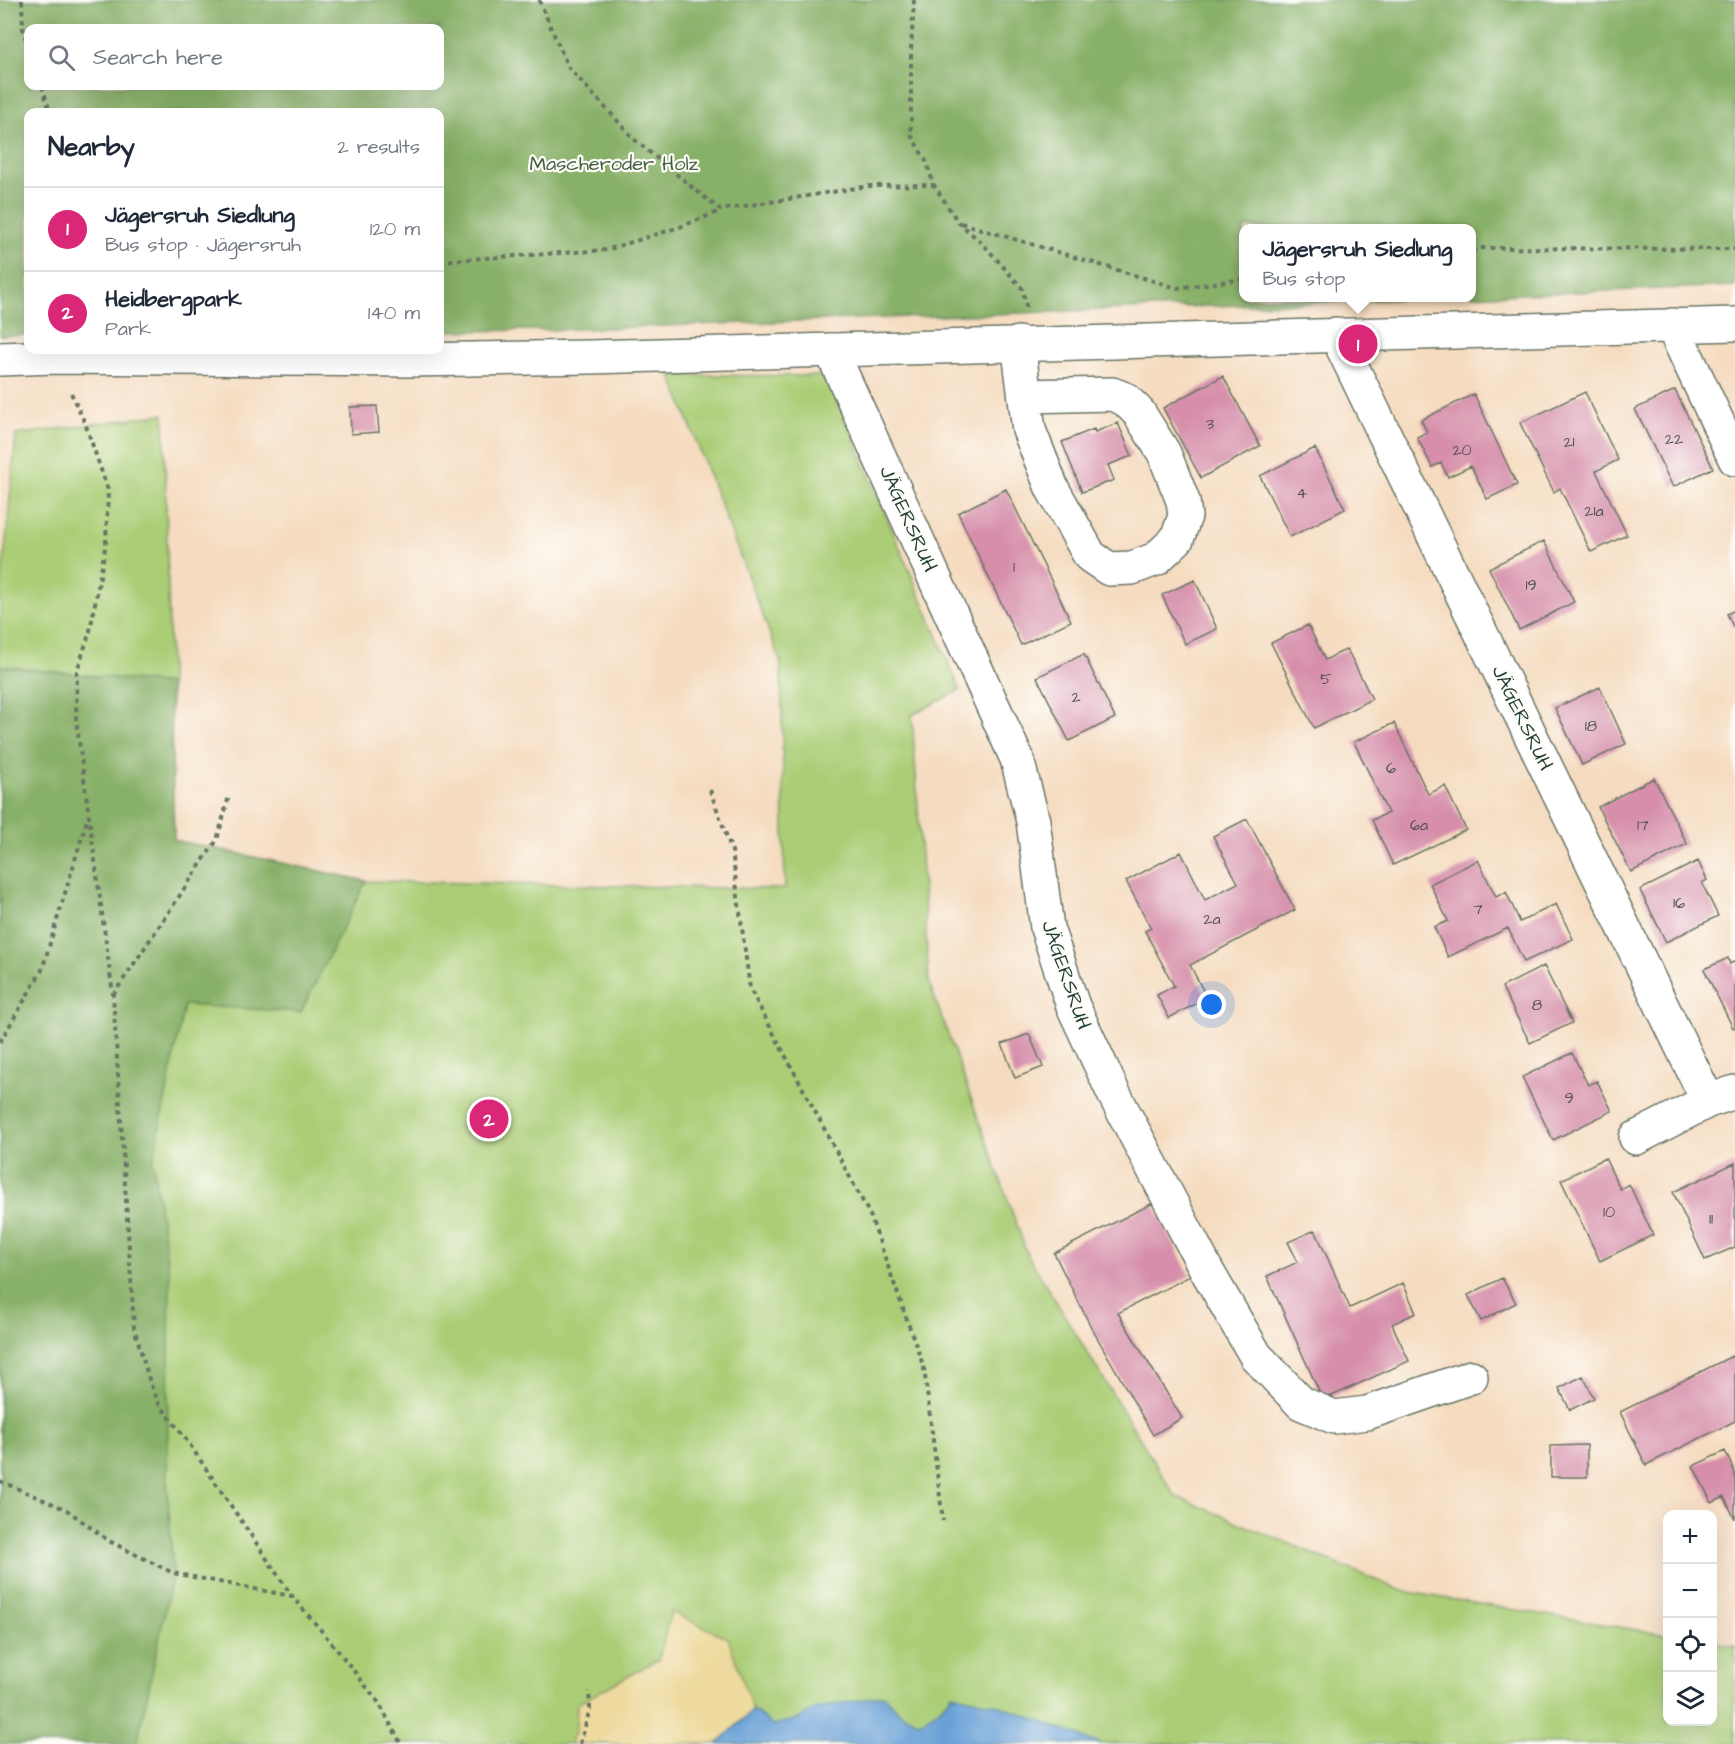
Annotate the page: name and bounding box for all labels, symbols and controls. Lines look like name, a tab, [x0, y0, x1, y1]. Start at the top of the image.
search box	[24, 24, 444, 90]
icon: search	[45, 41, 78, 74]
text: Search here	[93, 42, 223, 73]
text: Nearby	[48, 129, 135, 165]
text: 2 results	[337, 133, 420, 161]
park label: Mascheroder Holz	[530, 150, 699, 178]
text: Jägersruh Siedlung	[105, 200, 295, 231]
text: 1	[66, 215, 69, 243]
text: 120 m	[370, 215, 420, 243]
popup	[1239, 224, 1476, 302]
text: Bus stop · Jägersruh	[105, 231, 301, 259]
text: Jägersruh Siedlung	[1263, 234, 1452, 265]
text: Bus stop	[1263, 265, 1345, 293]
text: Heidbergpark	[105, 284, 242, 315]
text: 2	[62, 299, 73, 327]
text: 140 m	[368, 299, 420, 327]
text: Park	[105, 315, 151, 343]
pin: 1	[1338, 322, 1378, 366]
house number: 3	[1206, 413, 1214, 435]
house number: 22	[1665, 428, 1683, 450]
house number: 21	[1563, 431, 1575, 453]
house number: 20	[1452, 439, 1472, 461]
street label: JÄGERSRUH	[872, 461, 944, 577]
house number: 4	[1297, 482, 1308, 504]
house number: 21a	[1584, 500, 1604, 522]
house number: 1	[1013, 556, 1015, 578]
house number: 19	[1525, 574, 1537, 596]
street label: JÄGERSRUH	[1484, 661, 1560, 775]
house number: 5	[1320, 668, 1332, 690]
house number: 2	[1071, 686, 1081, 708]
house number: 18	[1585, 715, 1597, 737]
house number: 6	[1386, 757, 1396, 779]
house number: 6a	[1410, 814, 1428, 836]
house number: 17	[1637, 814, 1649, 836]
house number: 16	[1673, 892, 1685, 914]
house number: 7	[1473, 898, 1483, 920]
house number: 2a	[1203, 908, 1221, 930]
street label: JÄGERSRUH	[1034, 917, 1098, 1033]
your location	[1197, 990, 1226, 1019]
house number: 8	[1532, 994, 1542, 1016]
house number: 9	[1564, 1087, 1574, 1109]
pin: 2	[470, 1096, 508, 1142]
house number: 10	[1603, 1201, 1615, 1223]
house number: 11	[1709, 1208, 1713, 1230]
map controls	[1663, 1510, 1717, 1726]
button: +	[1663, 1510, 1717, 1564]
button: −	[1663, 1564, 1717, 1618]
button: locate	[1663, 1618, 1717, 1672]
button: layers	[1663, 1672, 1717, 1726]

